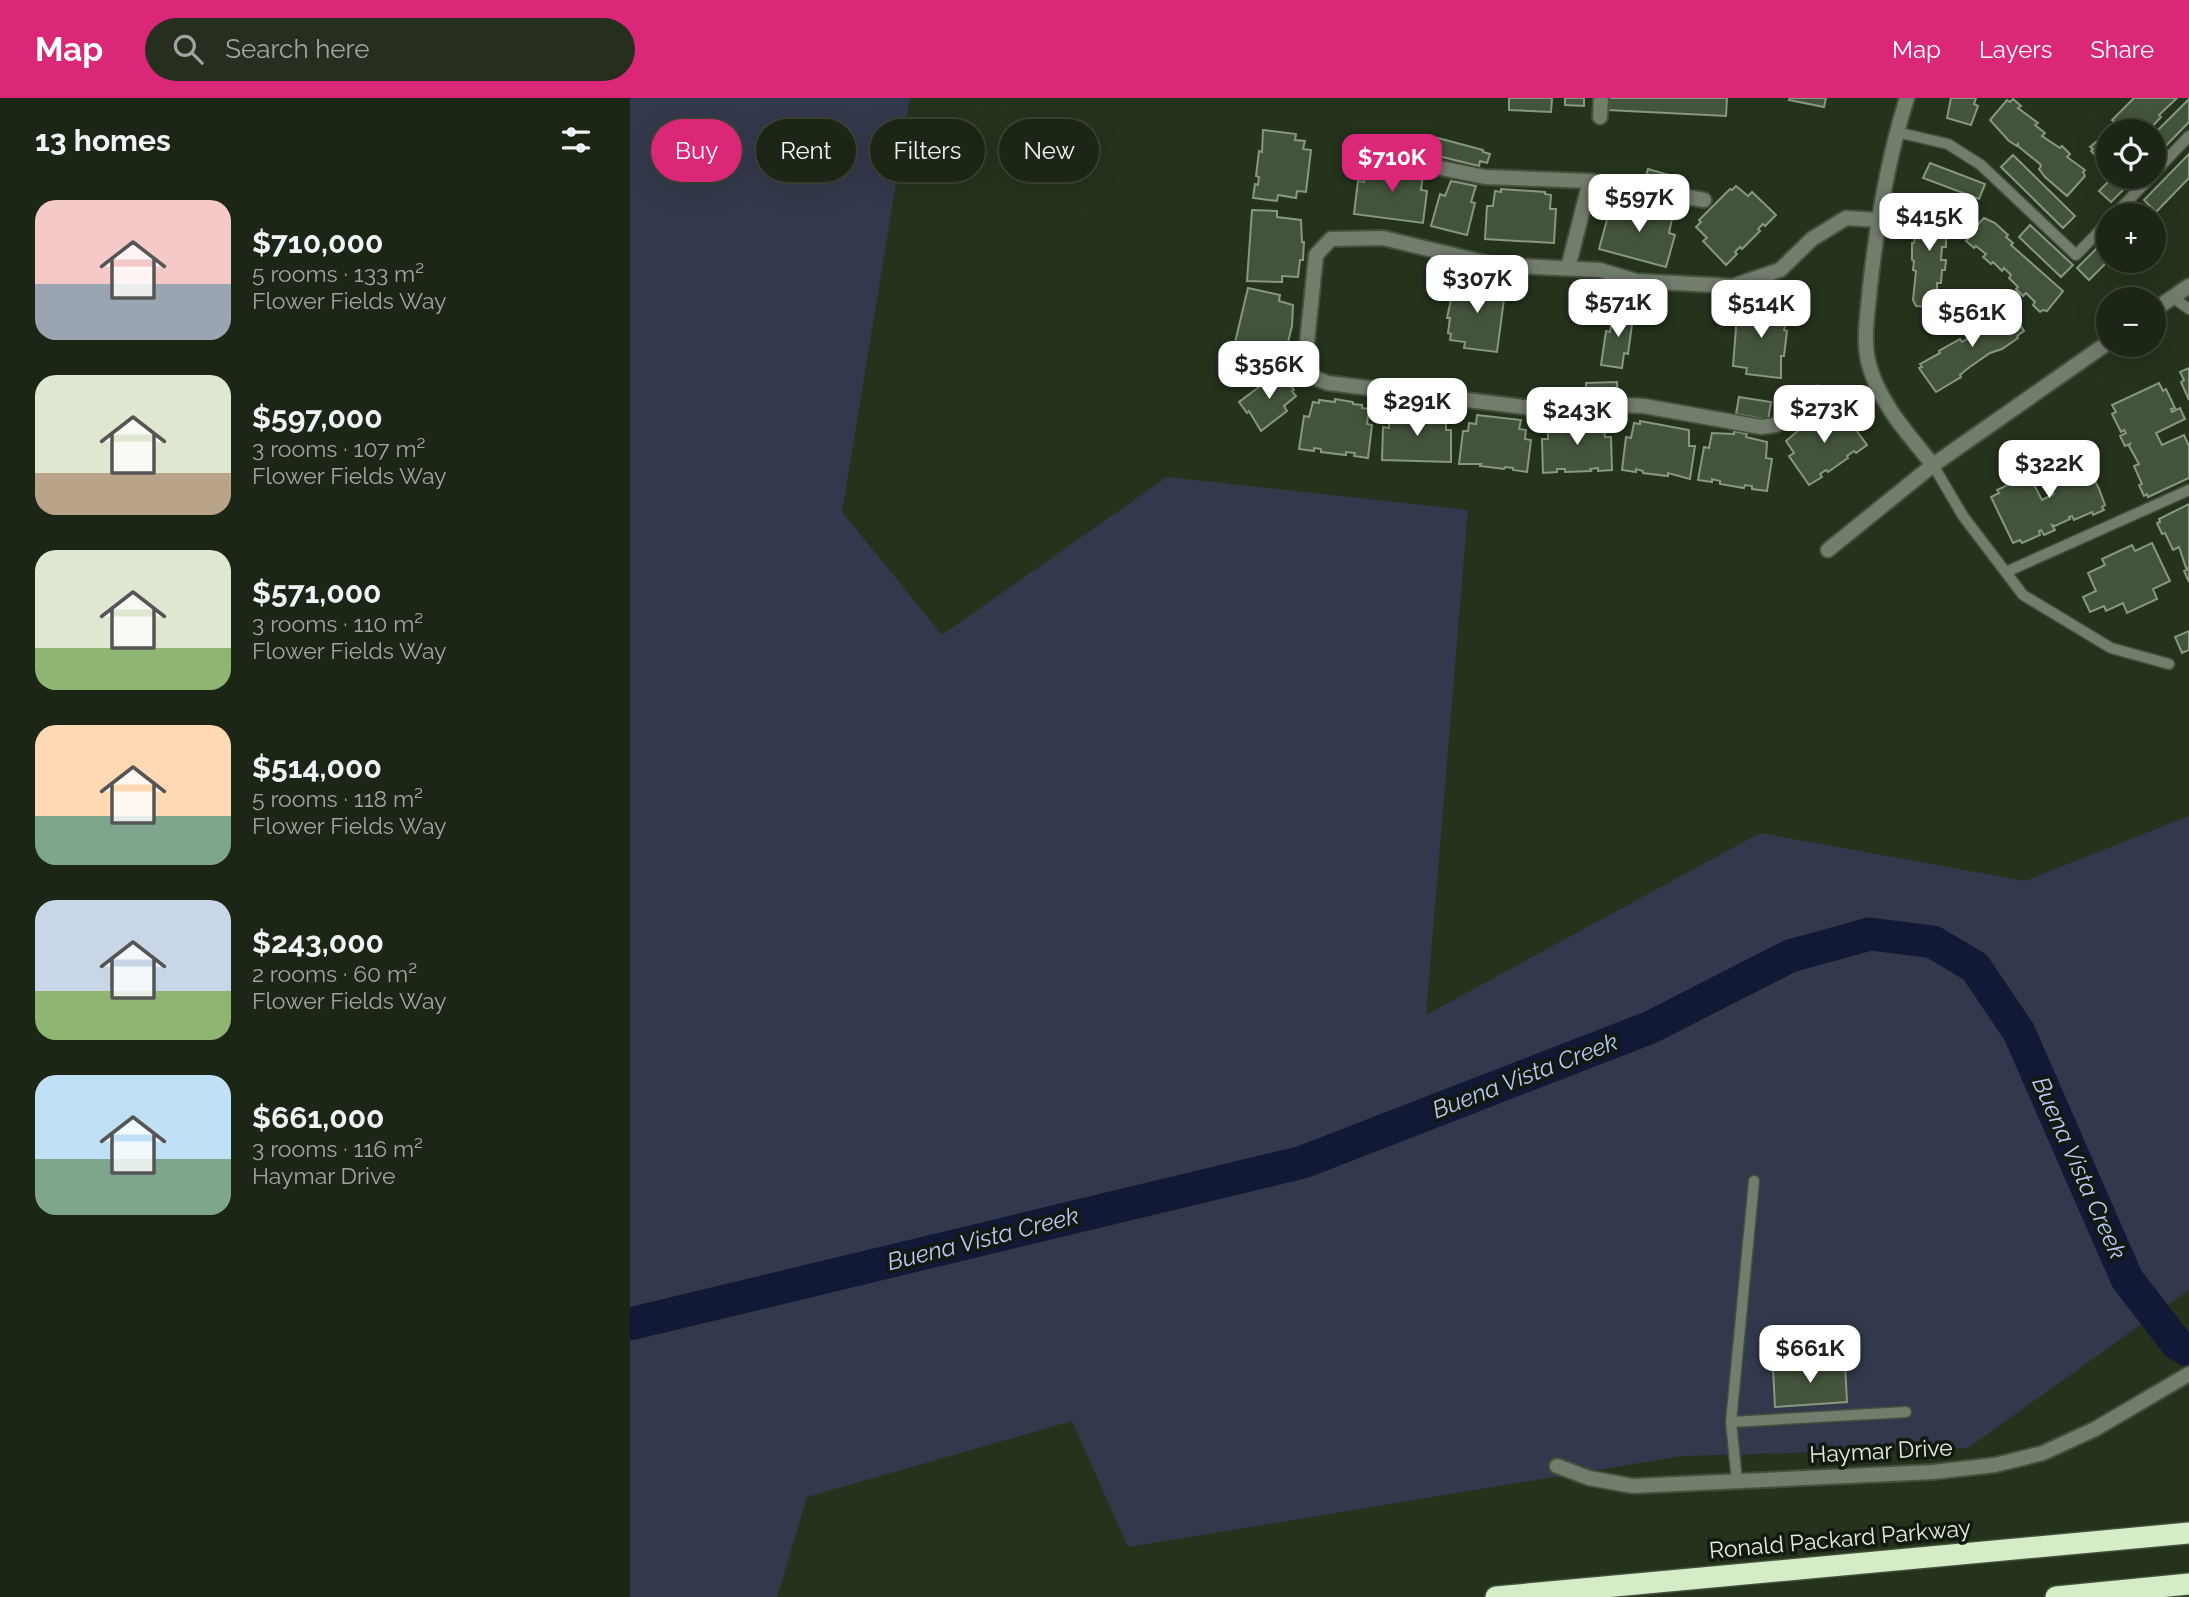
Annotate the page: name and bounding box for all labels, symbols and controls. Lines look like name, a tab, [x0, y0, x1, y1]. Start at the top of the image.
search box	[145, 18, 635, 81]
text: Map	[35, 30, 103, 69]
icon: search	[169, 30, 207, 68]
text: Search here	[225, 34, 370, 64]
text: Map	[1892, 35, 1941, 64]
text: Layers	[1979, 35, 2052, 64]
text: Share	[2090, 35, 2154, 64]
chip: Buy	[651, 119, 742, 182]
chip: Rent	[756, 119, 856, 182]
chip: Filters	[870, 119, 985, 182]
chip: New	[999, 119, 1099, 182]
map controls	[2096, 119, 2166, 357]
button: locate	[2096, 119, 2166, 189]
icon: filters	[557, 121, 595, 159]
text: 13 homes	[35, 123, 171, 158]
pin: $710K	[1343, 134, 1441, 194]
text: $710K	[1358, 143, 1426, 170]
pin: $597K	[1590, 174, 1688, 234]
text: $597K	[1604, 183, 1674, 210]
pin: $415K	[1880, 194, 1978, 253]
text: $415K	[1895, 202, 1963, 229]
button: +	[2096, 203, 2166, 273]
text: $710,000	[252, 225, 383, 260]
icon: home	[91, 228, 175, 312]
pin: $307K	[1428, 256, 1526, 315]
text: 5 rooms · 133 m²	[252, 260, 424, 287]
text: $307K	[1442, 264, 1512, 291]
pin: $571K	[1569, 280, 1667, 339]
pin: $514K	[1712, 280, 1810, 340]
text: Flower Fields Way	[252, 287, 447, 314]
button: −	[2096, 287, 2166, 357]
text: $571K	[1585, 288, 1651, 315]
text: $514K	[1727, 289, 1795, 316]
pin: $561K	[1923, 289, 2021, 349]
text: $561K	[1938, 298, 2006, 325]
pin: $356K	[1220, 342, 1318, 401]
text: $356K	[1234, 350, 1304, 377]
pin: $291K	[1368, 378, 1466, 438]
pin: $273K	[1775, 386, 1873, 445]
text: $291K	[1383, 387, 1451, 414]
pin: $243K	[1528, 388, 1626, 447]
text: $273K	[1790, 394, 1858, 421]
text: $243K	[1543, 396, 1611, 423]
text: $597,000	[252, 400, 383, 435]
icon: home	[91, 403, 175, 487]
text: 3 rooms · 107 m²	[252, 435, 426, 462]
pin: $322K	[2000, 440, 2098, 500]
text: $322K	[2015, 449, 2083, 476]
text: Flower Fields Way	[252, 462, 447, 489]
text: $571,000	[252, 575, 382, 610]
icon: home	[91, 578, 175, 662]
text: 3 rooms · 110 m²	[252, 610, 423, 637]
text: Flower Fields Way	[252, 637, 447, 664]
text: $514,000	[252, 750, 382, 785]
icon: home	[91, 753, 175, 837]
text: 5 rooms · 118 m²	[252, 785, 423, 812]
text: Flower Fields Way	[252, 812, 447, 839]
text: $243,000	[252, 925, 384, 960]
icon: home	[91, 928, 175, 1012]
text: 2 rooms · 60 m²	[252, 960, 417, 987]
text: Flower Fields Way	[252, 987, 447, 1014]
water label: Buena Vista Creek	[1428, 1027, 1622, 1124]
water label: Buena Vista Creek	[2026, 1072, 2133, 1264]
text: $661,000	[252, 1100, 384, 1135]
icon: home	[91, 1103, 175, 1187]
text: 3 rooms · 116 m²	[252, 1135, 423, 1162]
text: Haymar Drive	[252, 1162, 395, 1189]
water label: Buena Vista Creek	[884, 1201, 1082, 1276]
pin: $661K	[1761, 1326, 1859, 1385]
text: $661K	[1775, 1334, 1845, 1361]
street label: Haymar Drive	[1809, 1433, 1953, 1468]
street label: Ronald Packard Parkway	[1708, 1514, 1972, 1563]

